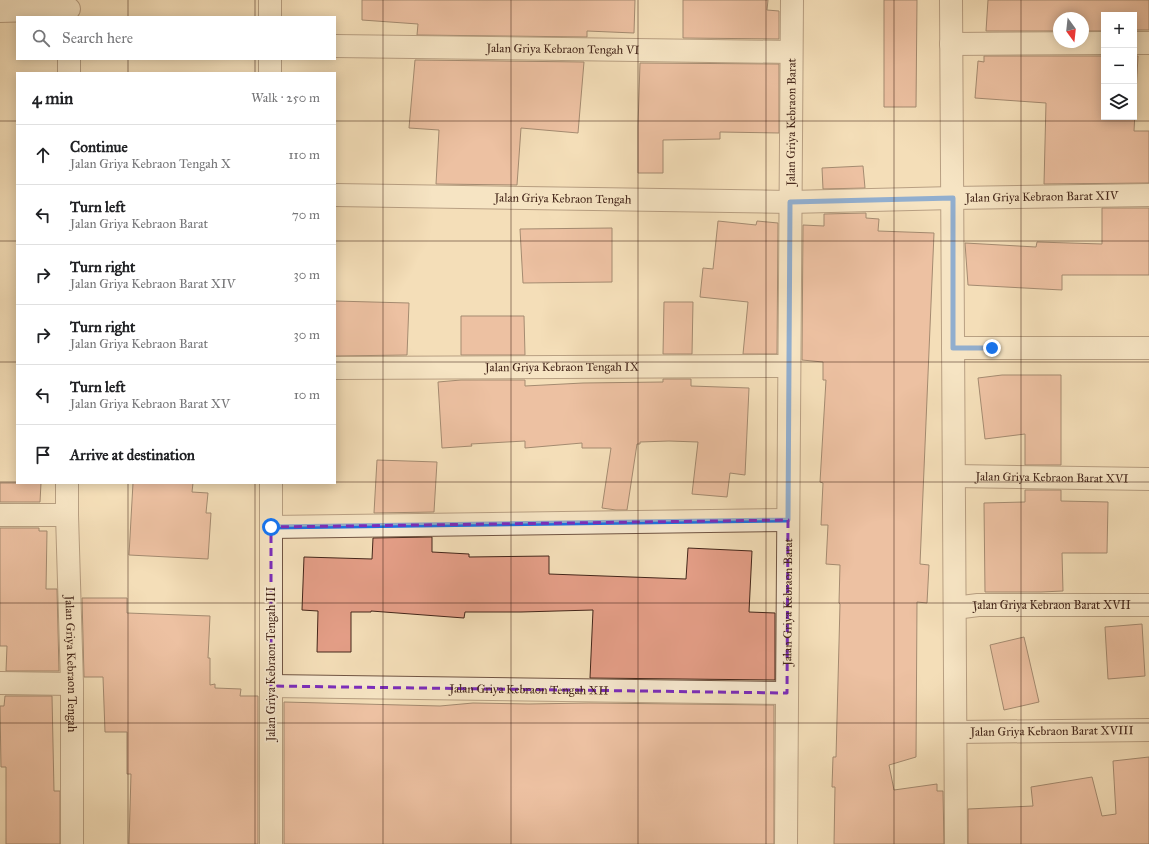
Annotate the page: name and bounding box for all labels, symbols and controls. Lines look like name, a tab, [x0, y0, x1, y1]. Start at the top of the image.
north arrow	[1053, 12, 1089, 48]
map controls	[1101, 12, 1137, 120]
button: +	[1101, 12, 1137, 48]
search box	[16, 16, 336, 60]
icon: search	[30, 27, 52, 49]
text: Search here	[62, 29, 133, 47]
street label: Jalan Griya Kebraon Tengah VI	[484, 41, 640, 58]
button: −	[1101, 48, 1137, 84]
street label: Jalan Griya Kebraon Barat	[784, 57, 799, 188]
button: layers	[1101, 84, 1137, 120]
text: 4 min	[32, 88, 73, 109]
text: Walk · 250 m	[251, 90, 320, 106]
text: Continue	[70, 138, 128, 156]
icon: ahead	[32, 144, 54, 166]
text: 110 m	[288, 147, 320, 163]
text: Jalan Griya Kebraon Tengah X	[70, 156, 231, 172]
street label: Jalan Griya Kebraon Barat XIV	[963, 188, 1119, 206]
street label: Jalan Griya Kebraon Tengah	[492, 190, 632, 207]
text: Turn left	[70, 198, 126, 216]
icon: left	[32, 204, 54, 226]
text: 70 m	[292, 207, 320, 223]
text: Jalan Griya Kebraon Barat	[70, 216, 208, 232]
text: Turn right	[70, 258, 135, 276]
icon: right	[32, 264, 54, 286]
text: 30 m	[294, 267, 320, 283]
text: Jalan Griya Kebraon Barat XIV	[70, 276, 236, 292]
text: Turn right	[70, 318, 135, 336]
icon: right	[32, 324, 54, 346]
text: 30 m	[294, 327, 320, 343]
text: Jalan Griya Kebraon Barat	[70, 336, 208, 352]
route end	[983, 339, 1001, 357]
street label: Jalan Griya Kebraon Tengah IX	[483, 360, 640, 375]
text: Turn left	[70, 378, 126, 396]
icon: left	[32, 384, 54, 406]
text: 10 m	[294, 387, 320, 403]
text: Jalan Griya Kebraon Barat XV	[70, 396, 230, 412]
icon: arrive	[32, 444, 54, 466]
text: Arrive at destination	[70, 446, 195, 464]
street label: Jalan Griya Kebraon Barat XVI	[973, 469, 1129, 486]
route start	[262, 518, 280, 536]
street label: Jalan Griya Kebraon Barat	[780, 537, 795, 668]
street label: Jalan Griya Kebraon Tengah III	[264, 587, 279, 743]
street label: Jalan Griya Kebraon Tengah	[61, 593, 79, 733]
street label: Jalan Griya Kebraon Barat XVII	[970, 598, 1131, 614]
street label: Jalan Griya Kebraon Tengah XII	[447, 681, 609, 698]
street label: Jalan Griya Kebraon Barat XVIII	[968, 723, 1134, 740]

